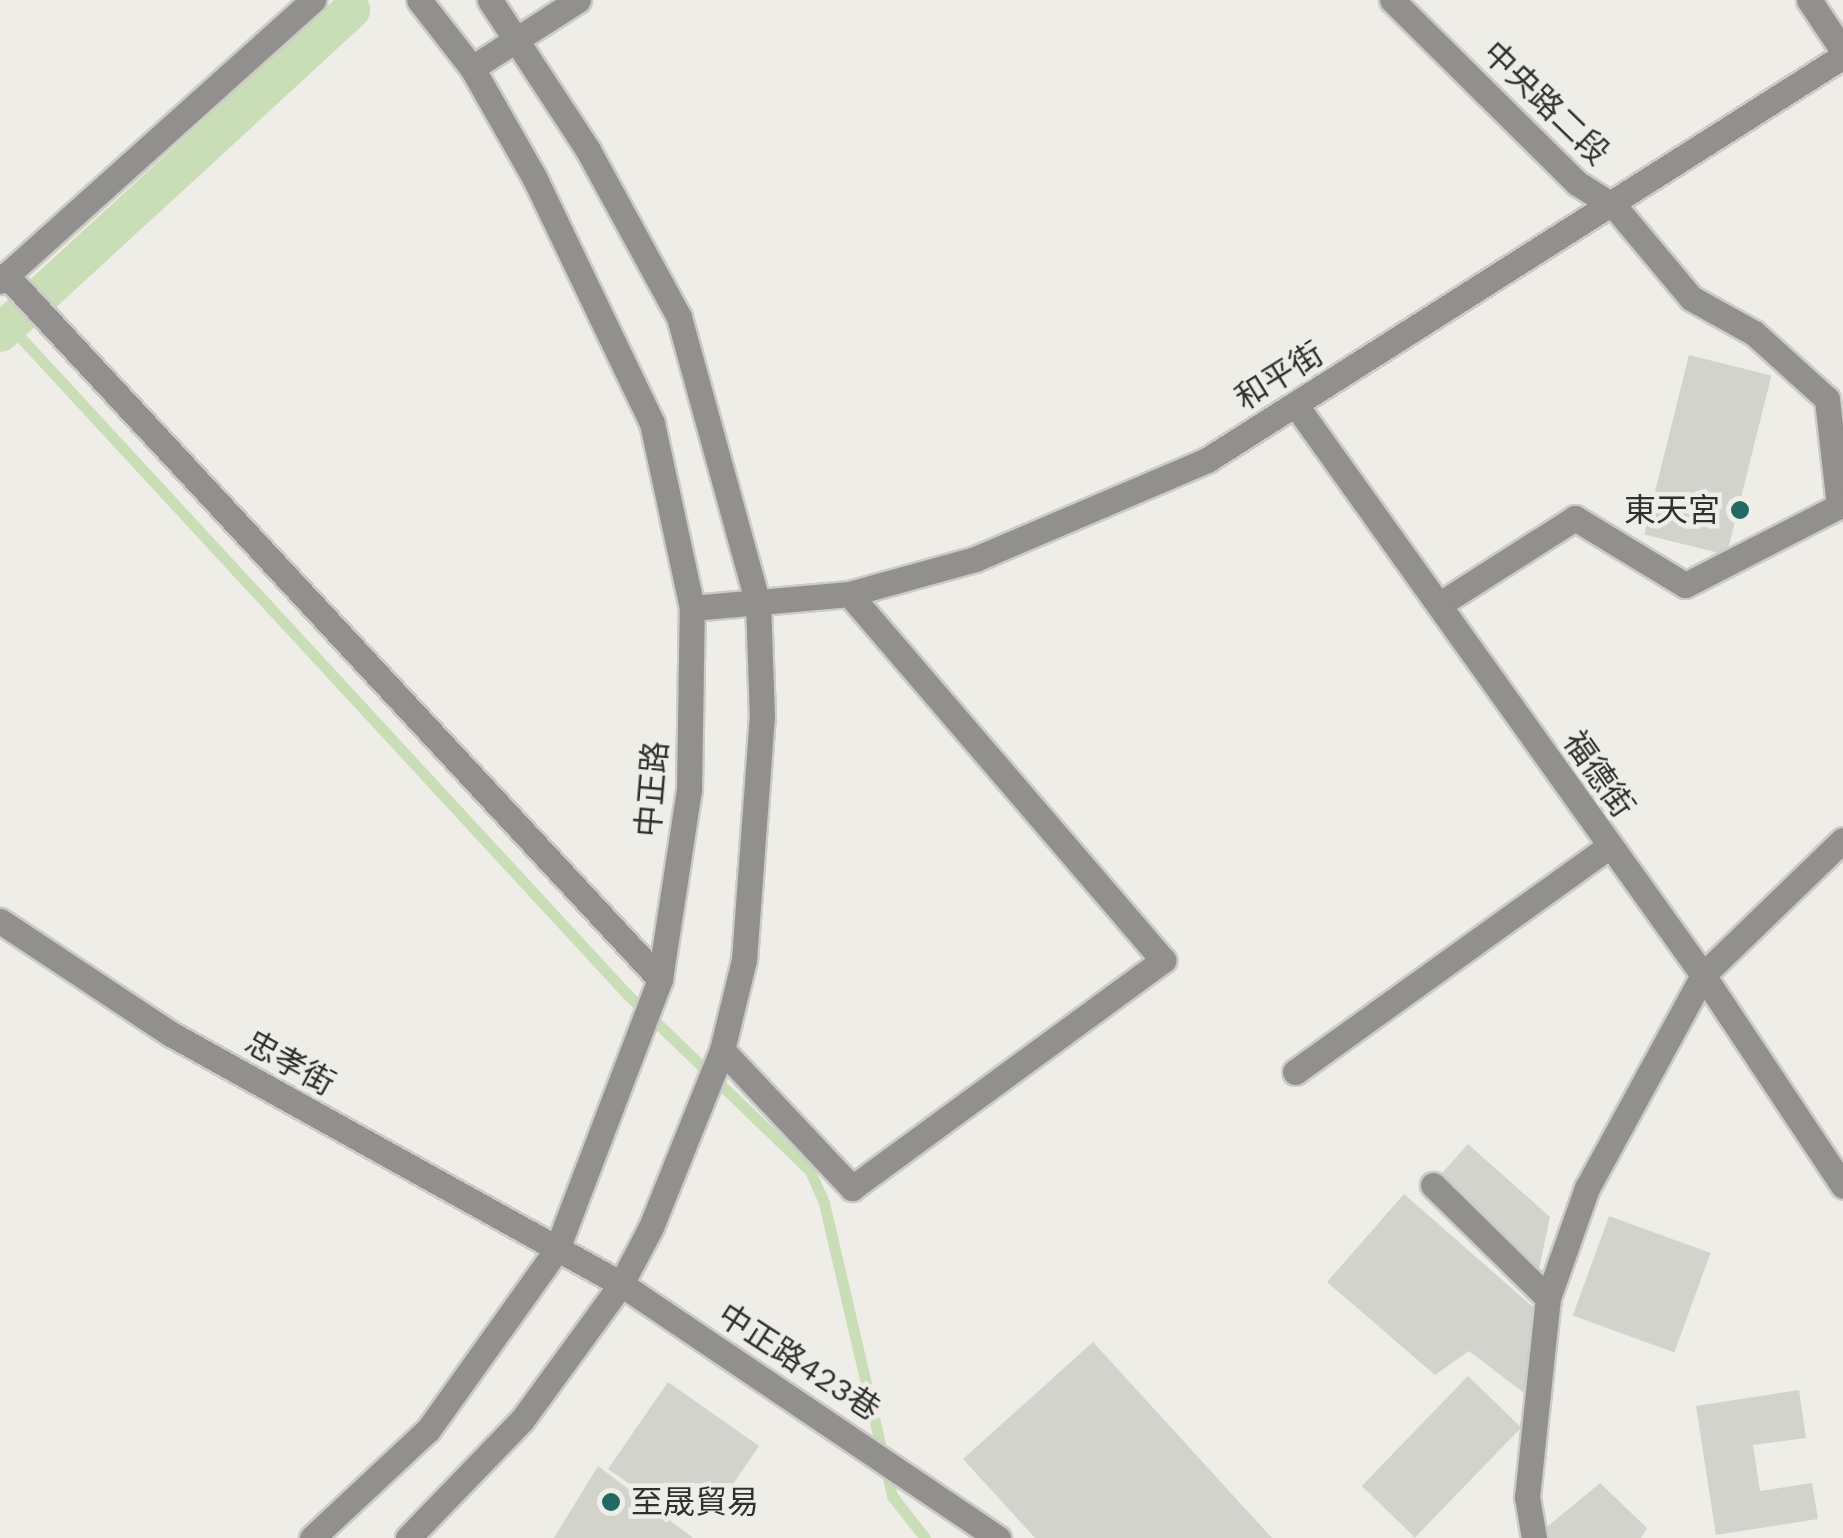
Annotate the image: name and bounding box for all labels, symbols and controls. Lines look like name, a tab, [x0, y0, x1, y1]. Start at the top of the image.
street label: 中央路二段	[1475, 34, 1617, 172]
street label: 和平街	[1228, 334, 1330, 418]
place label: 東天宮	[1624, 491, 1720, 529]
marker: 東天宮	[1729, 499, 1751, 521]
street label: 福德街	[1556, 724, 1642, 824]
street label: 中正路	[629, 740, 675, 838]
street label: 忠孝街	[239, 1023, 341, 1103]
street label: 中正路423巷	[711, 1296, 887, 1428]
place label: 至晟貿易	[631, 1483, 759, 1521]
marker: 至晟貿易	[600, 1491, 622, 1513]

